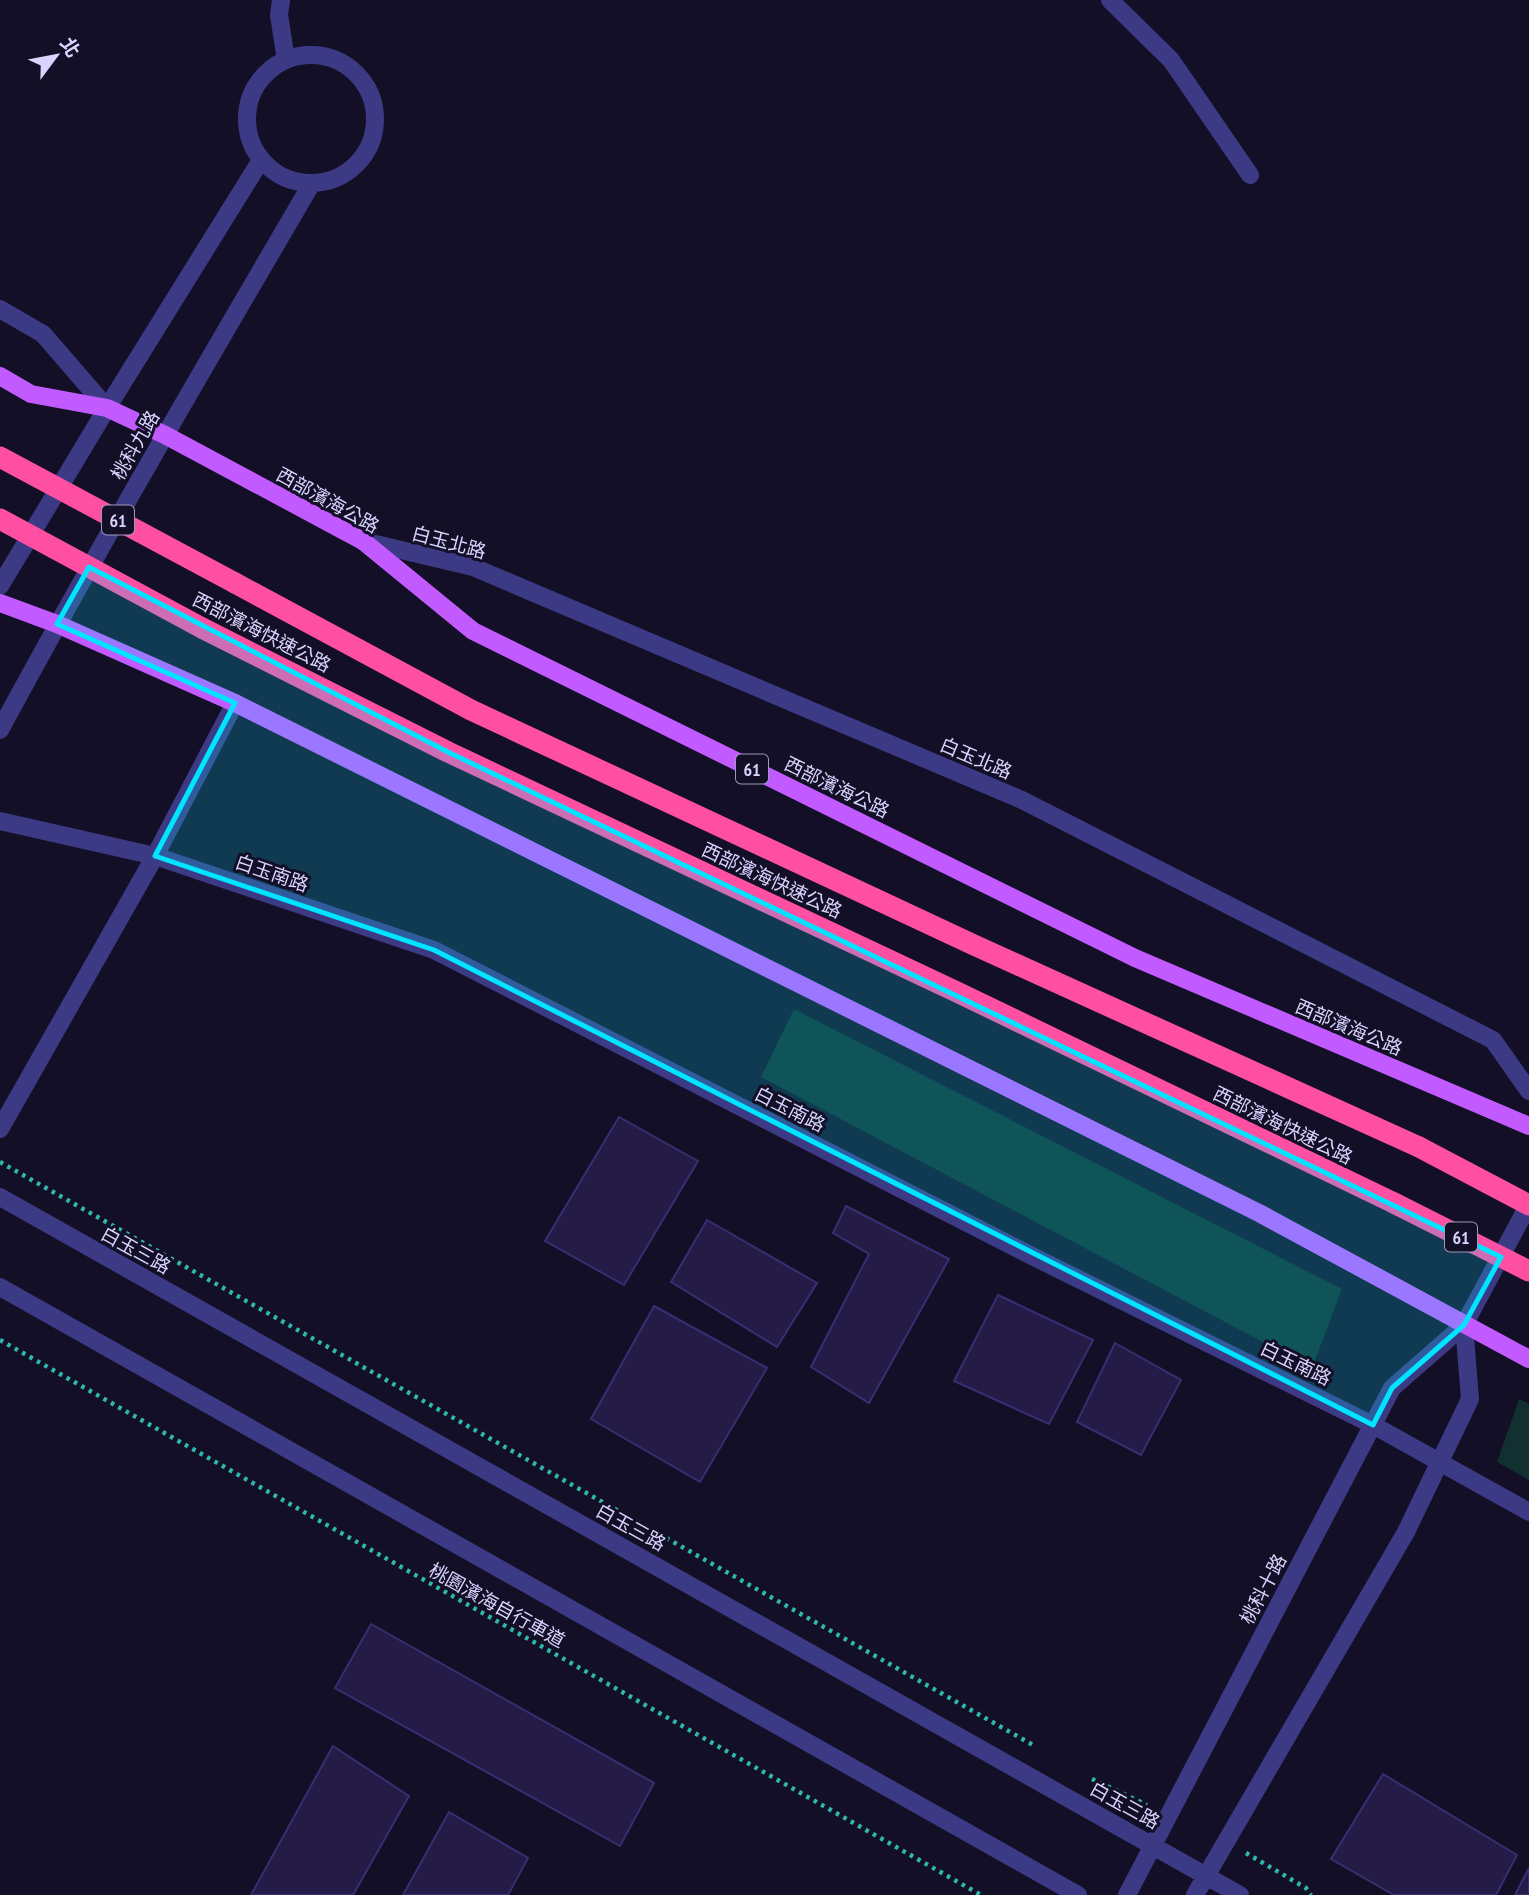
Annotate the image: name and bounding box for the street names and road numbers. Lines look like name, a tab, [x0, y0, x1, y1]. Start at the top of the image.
street label: 桃科九路	[106, 406, 164, 484]
street label: 西部濱海公路	[272, 462, 384, 538]
road number: 61	[102, 506, 134, 534]
street label: 白玉北路	[409, 521, 489, 563]
street label: 西部濱海快速公路	[189, 587, 335, 677]
street label: 白玉北路	[936, 732, 1016, 784]
street label: 西部濱海公路	[781, 751, 893, 823]
road number: 61	[736, 754, 768, 784]
street label: 西部濱海快速公路	[698, 837, 846, 923]
street label: 白玉南路	[232, 849, 312, 897]
street label: 西部濱海公路	[1292, 994, 1406, 1060]
street label: 白玉南路	[751, 1081, 829, 1137]
street label: 西部濱海快速公路	[1209, 1081, 1357, 1169]
street label: 白玉三路	[97, 1221, 175, 1279]
road number: 61	[1445, 1222, 1477, 1252]
street label: 白玉南路	[1257, 1336, 1335, 1390]
street label: 白玉三路	[592, 1498, 670, 1556]
street label: 桃科十路	[1235, 1550, 1291, 1628]
street label: 桃園濱海自行車道	[425, 1558, 569, 1652]
street label: 白玉三路	[1086, 1776, 1164, 1834]

